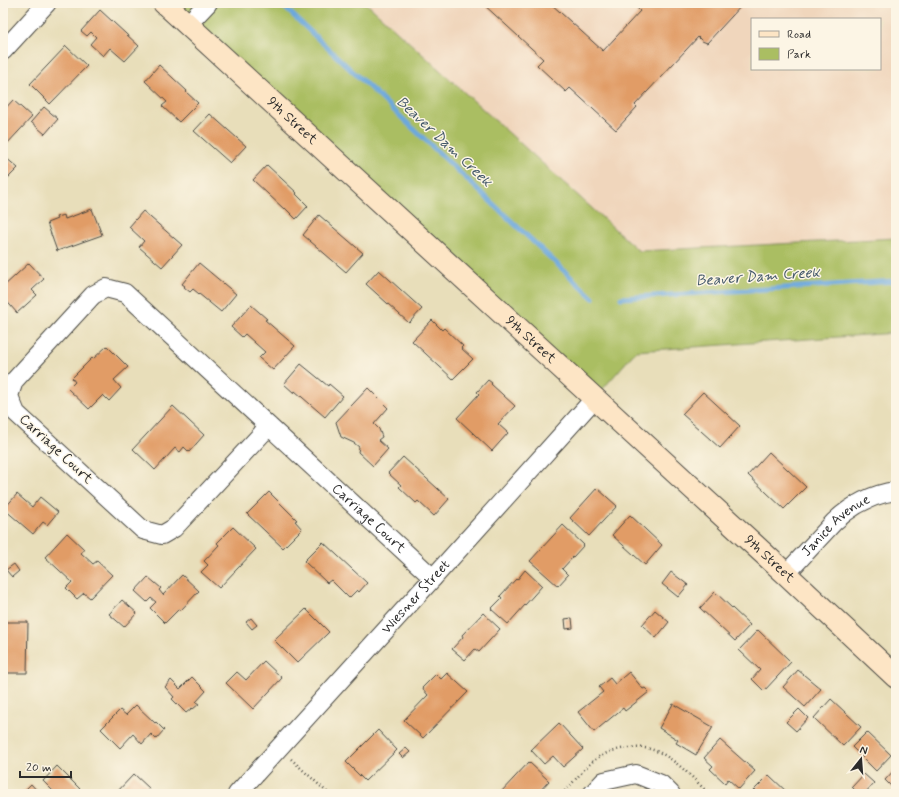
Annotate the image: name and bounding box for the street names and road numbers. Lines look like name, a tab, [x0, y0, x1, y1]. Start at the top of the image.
street label: 9th Street	[263, 93, 322, 149]
street label: 9th Street	[502, 312, 561, 368]
street label: Carriage Court	[15, 410, 97, 488]
street label: Carriage Court	[328, 480, 410, 558]
street label: Janice Avenue	[798, 490, 873, 560]
street label: 9th Street	[740, 531, 799, 587]
street label: Wiesner Street	[378, 556, 454, 638]

